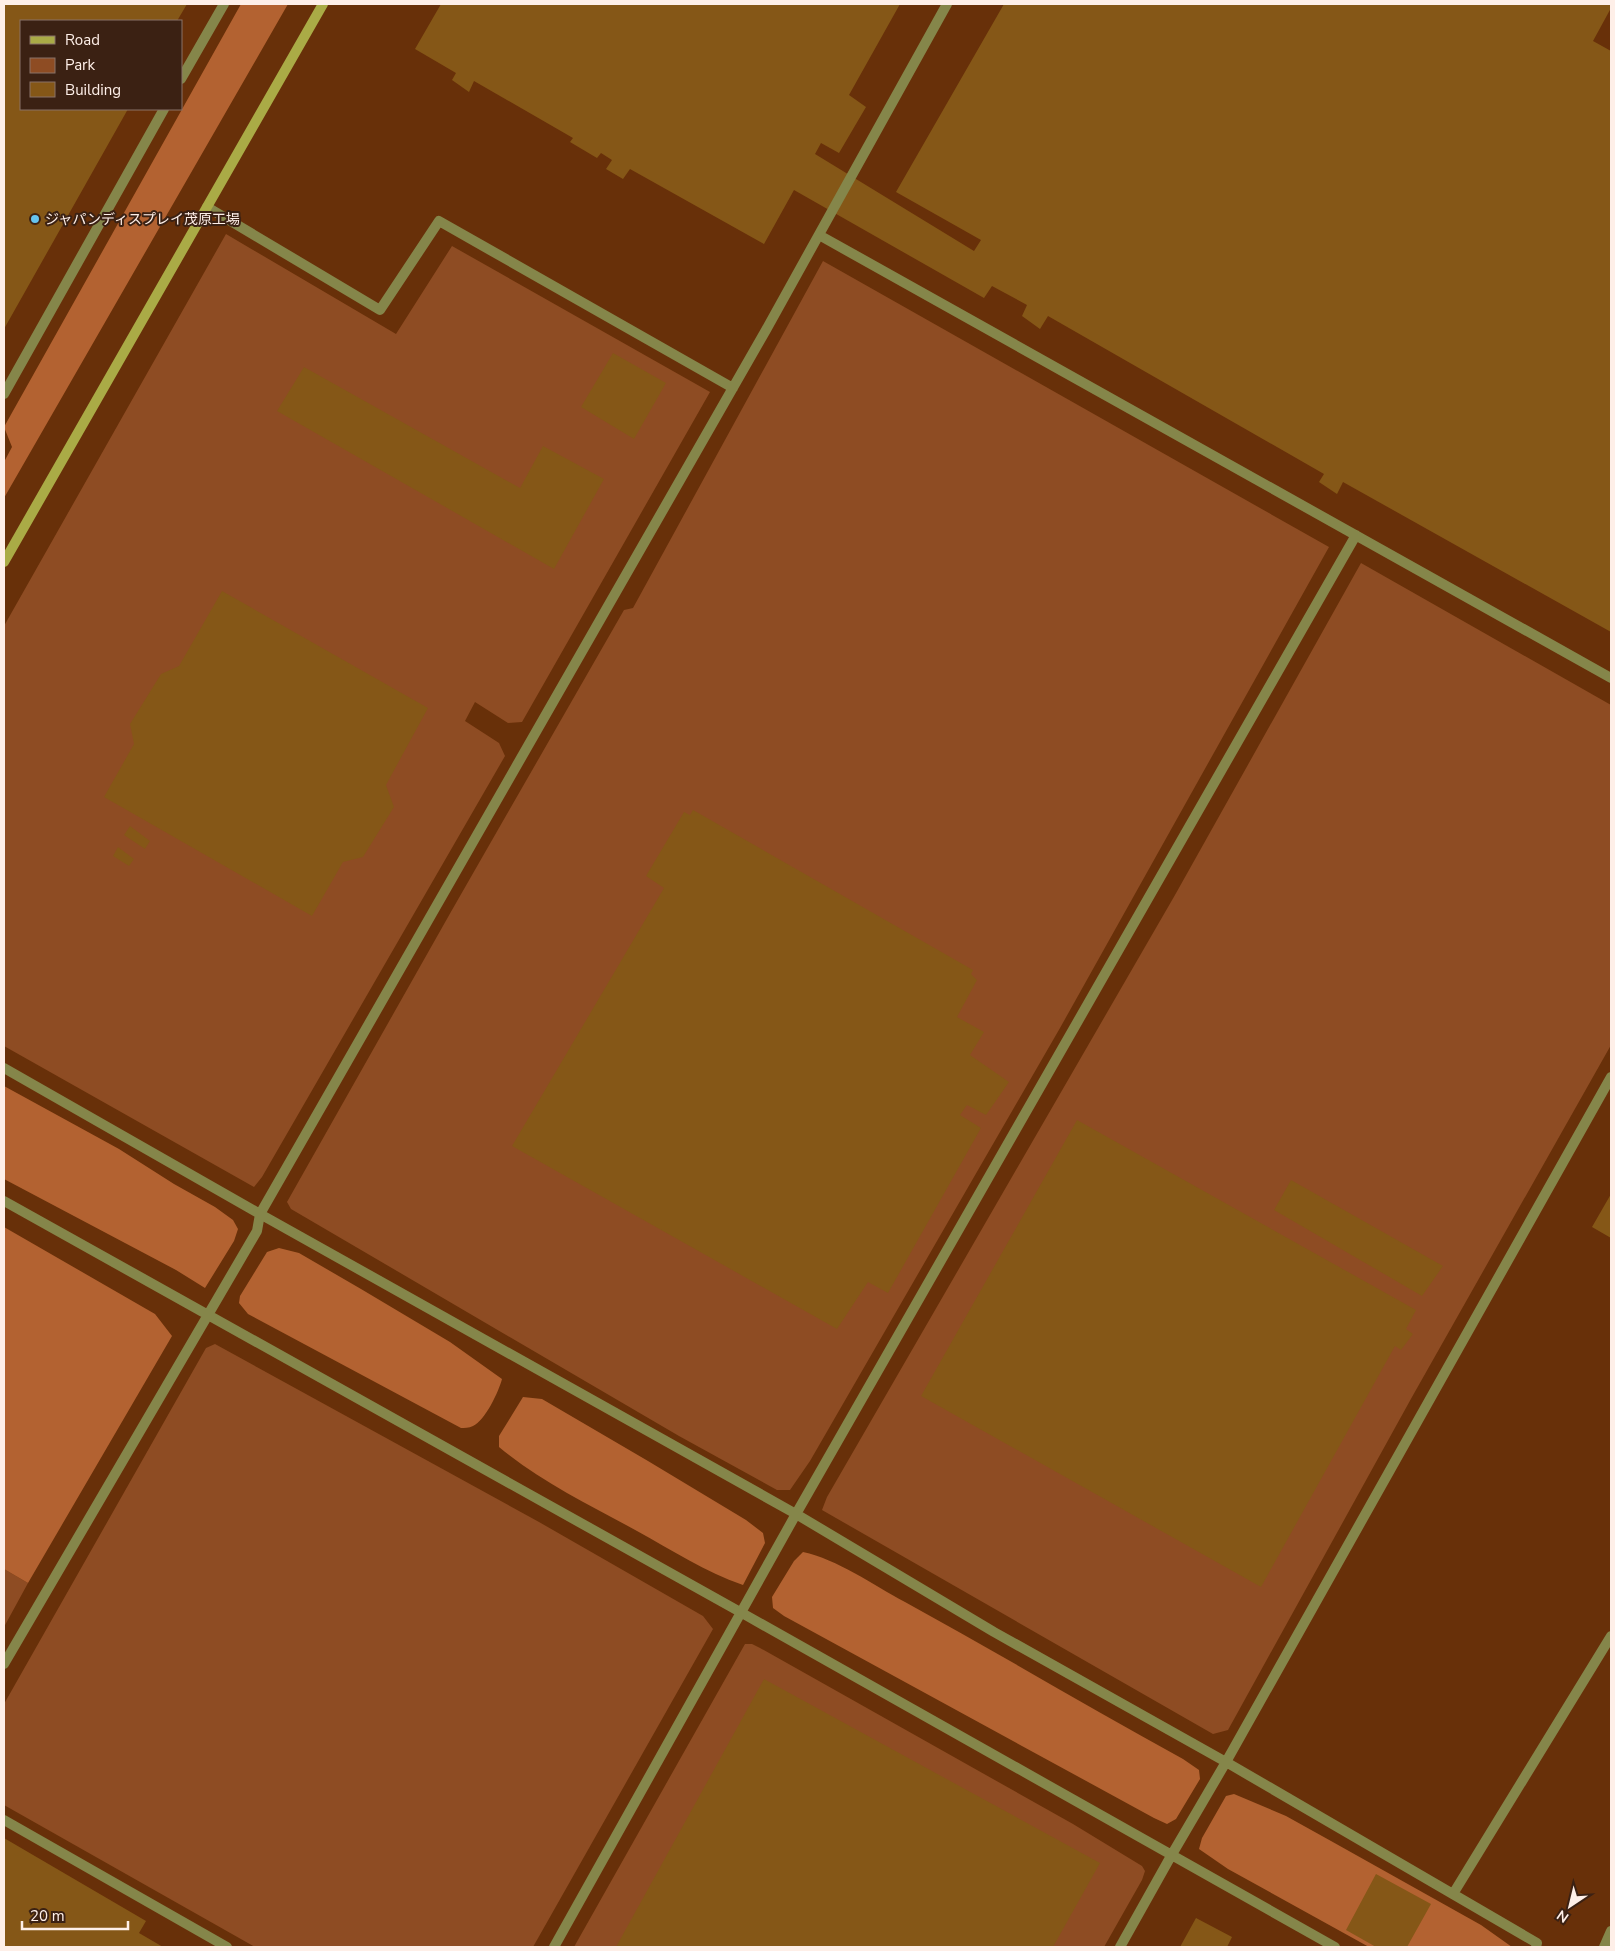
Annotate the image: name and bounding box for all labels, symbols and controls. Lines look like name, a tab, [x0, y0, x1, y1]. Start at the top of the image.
legend	[20, 20, 182, 110]
text: Road	[65, 30, 100, 50]
text: Park	[65, 55, 95, 75]
text: Building	[65, 80, 121, 100]
place label: ジャパンディスプレイ茂原工場	[45, 210, 240, 229]
marker: ジャパンディスプレイ茂原工場	[29, 213, 41, 225]
north arrow	[1545, 1881, 1595, 1931]
scale bar	[22, 1898, 129, 1930]
text: N	[1553, 1905, 1573, 1927]
text: 20 m	[30, 1906, 65, 1926]

